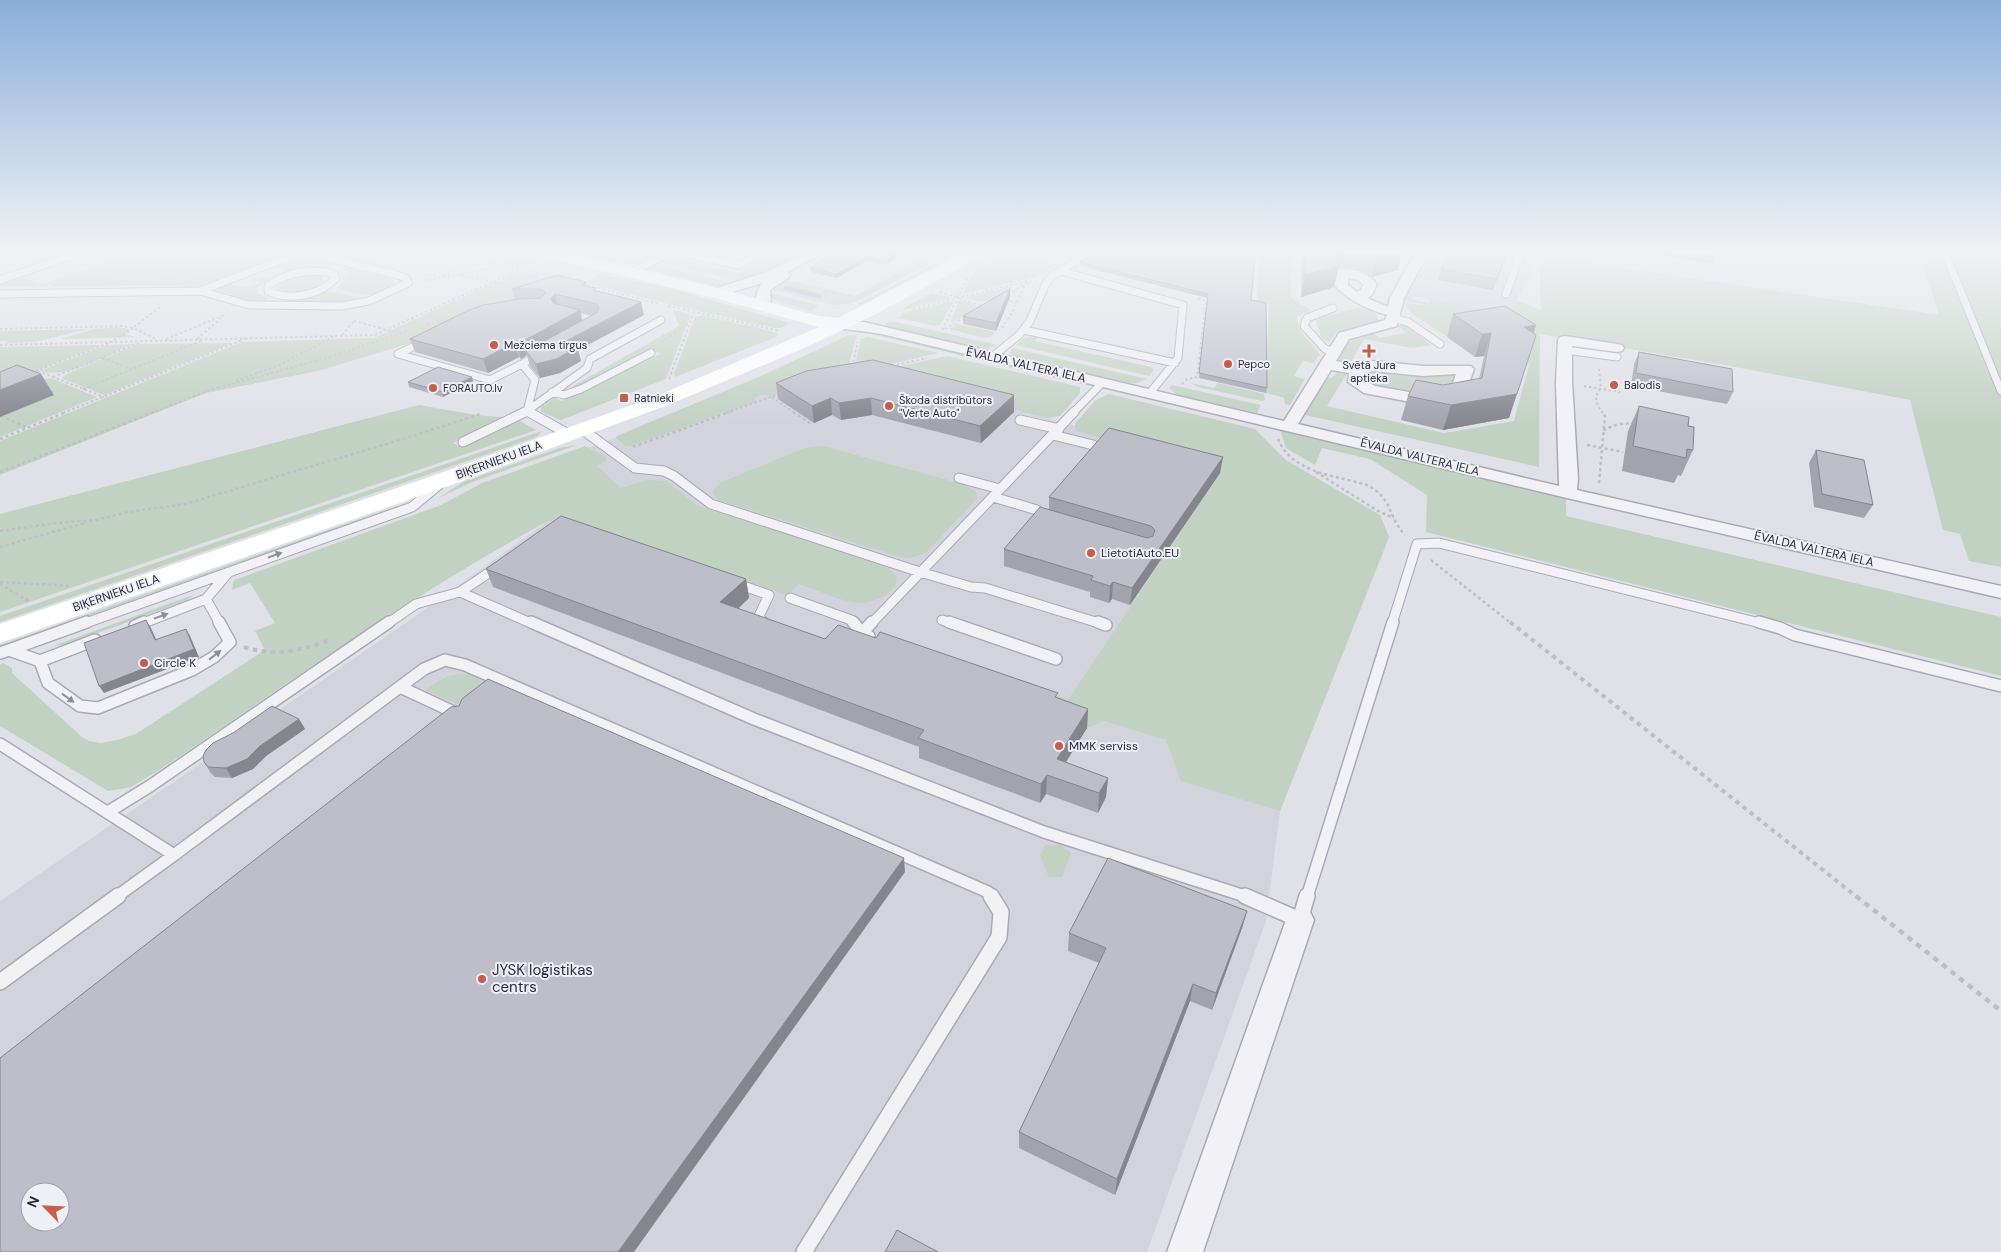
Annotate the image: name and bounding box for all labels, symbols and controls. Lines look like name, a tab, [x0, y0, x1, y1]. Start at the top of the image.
place label: Mežciema tirgus	[504, 338, 587, 352]
marker: Mežciema tirgus	[488, 339, 500, 351]
street label: ĒVALDA VALTERA IELA	[965, 343, 1087, 387]
marker: Svētā Jura aptieka	[1363, 345, 1375, 357]
place label: Pepco	[1238, 357, 1270, 371]
marker: Pepco	[1222, 358, 1234, 370]
place label: Svētā Jura aptieka	[1342, 358, 1396, 385]
place label: Balodis	[1624, 378, 1661, 392]
marker: Balodis	[1608, 379, 1620, 391]
place label: FORAUTO.lv	[443, 381, 503, 395]
marker: FORAUTO.lv	[427, 382, 439, 394]
place label: Ratnieki	[634, 391, 674, 405]
marker: Ratnieki	[618, 392, 630, 404]
place label: Škoda distribūtors "Verte Auto"	[899, 393, 992, 420]
marker: Škoda distribūtors "Verte Auto"	[883, 400, 895, 412]
street label: ĒVALDA VALTERA IELA	[1359, 434, 1481, 480]
street label: BIĶERNIEKU IELA	[454, 437, 544, 483]
street label: ĒVALDA VALTERA IELA	[1753, 527, 1875, 571]
place label: LietotiAuto.EU	[1101, 545, 1179, 561]
marker: LietotiAuto.EU	[1085, 547, 1097, 559]
one-way arrow	[268, 551, 283, 558]
street label: BIĶERNIEKU IELA	[70, 571, 162, 615]
one-way arrow	[154, 612, 169, 620]
one-way arrow	[209, 649, 222, 660]
place label: Circle K	[154, 655, 196, 671]
marker: Circle K	[138, 657, 150, 669]
one-way arrow	[61, 693, 75, 703]
place label: MMK serviss	[1069, 738, 1138, 754]
marker: MMK serviss	[1053, 740, 1065, 752]
place label: JYSK loģistikas centrs	[492, 960, 593, 997]
marker: JYSK loģistikas centrs	[476, 973, 488, 985]
north arrow	[20, 1182, 70, 1232]
text: N	[23, 1193, 43, 1210]

